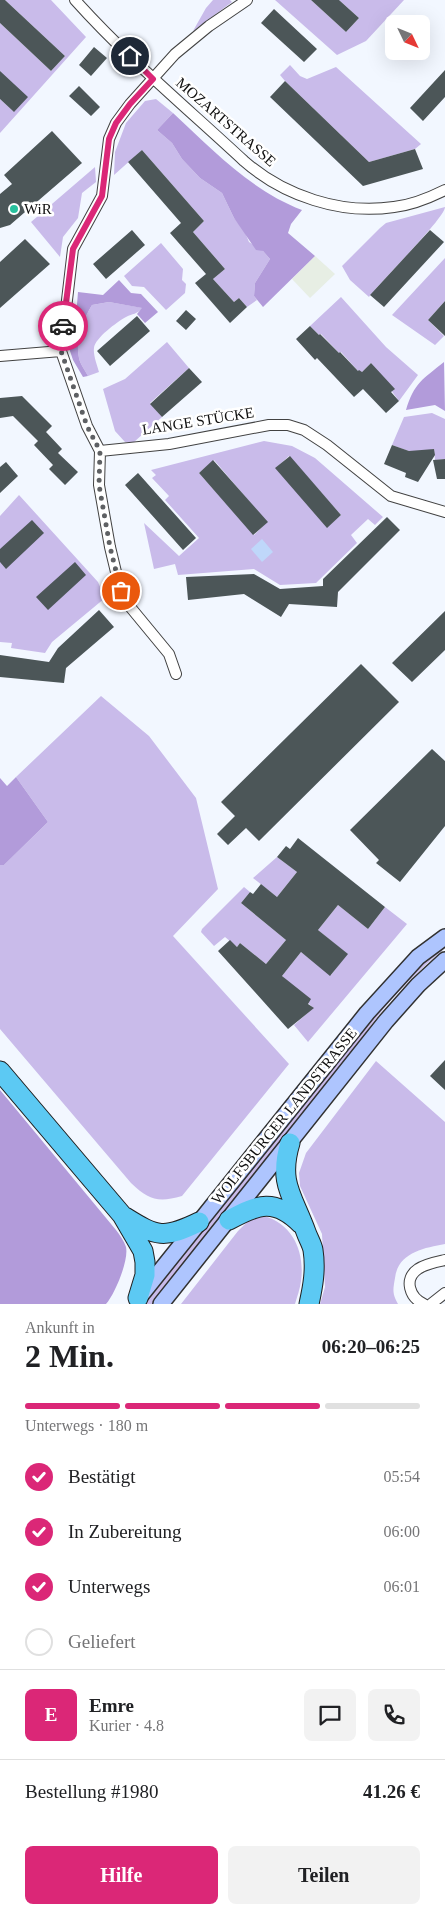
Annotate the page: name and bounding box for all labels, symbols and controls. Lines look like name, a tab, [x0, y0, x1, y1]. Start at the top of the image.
north arrow	[385, 15, 430, 60]
map controls	[385, 15, 430, 60]
pin	[109, 35, 151, 77]
icon: home	[116, 42, 144, 70]
street label: MOZARTSTRASSE	[173, 74, 279, 170]
place label: WiR	[24, 201, 52, 217]
marker: WiR	[8, 203, 20, 215]
courier	[38, 301, 88, 351]
icon: car	[49, 312, 77, 340]
street label: LANGE STÜCKE	[141, 404, 255, 438]
pin	[100, 570, 142, 612]
icon: bag	[107, 577, 135, 605]
street label: WOLFSBURGER LANDSTRASSE	[208, 1025, 360, 1207]
text: Ankunft in	[25, 1319, 95, 1336]
text: 06:20–06:25	[322, 1336, 420, 1357]
text: 2 Min.	[25, 1338, 114, 1374]
text: Unterwegs · 180 m	[25, 1417, 148, 1434]
icon: check	[25, 1463, 53, 1491]
text: Bestätigt	[68, 1466, 136, 1487]
text: 05:54	[384, 1468, 420, 1485]
icon: check	[25, 1518, 53, 1546]
text: In Zubereitung	[68, 1521, 181, 1542]
text: 06:00	[384, 1523, 420, 1540]
icon: check	[25, 1573, 53, 1601]
text: Unterwegs	[68, 1576, 150, 1597]
text: 06:01	[384, 1578, 420, 1595]
text: Geliefert	[68, 1631, 136, 1652]
button: chat	[304, 1689, 356, 1741]
button: phone	[368, 1689, 420, 1741]
text: Emre	[89, 1695, 134, 1716]
text: E	[45, 1704, 57, 1725]
text: Kurier · 4.8	[89, 1717, 164, 1734]
text: Bestellung #1980	[25, 1781, 159, 1802]
text: 41.26 €	[363, 1781, 420, 1802]
button: Hilfe	[25, 1846, 218, 1904]
button: Teilen	[228, 1846, 420, 1904]

